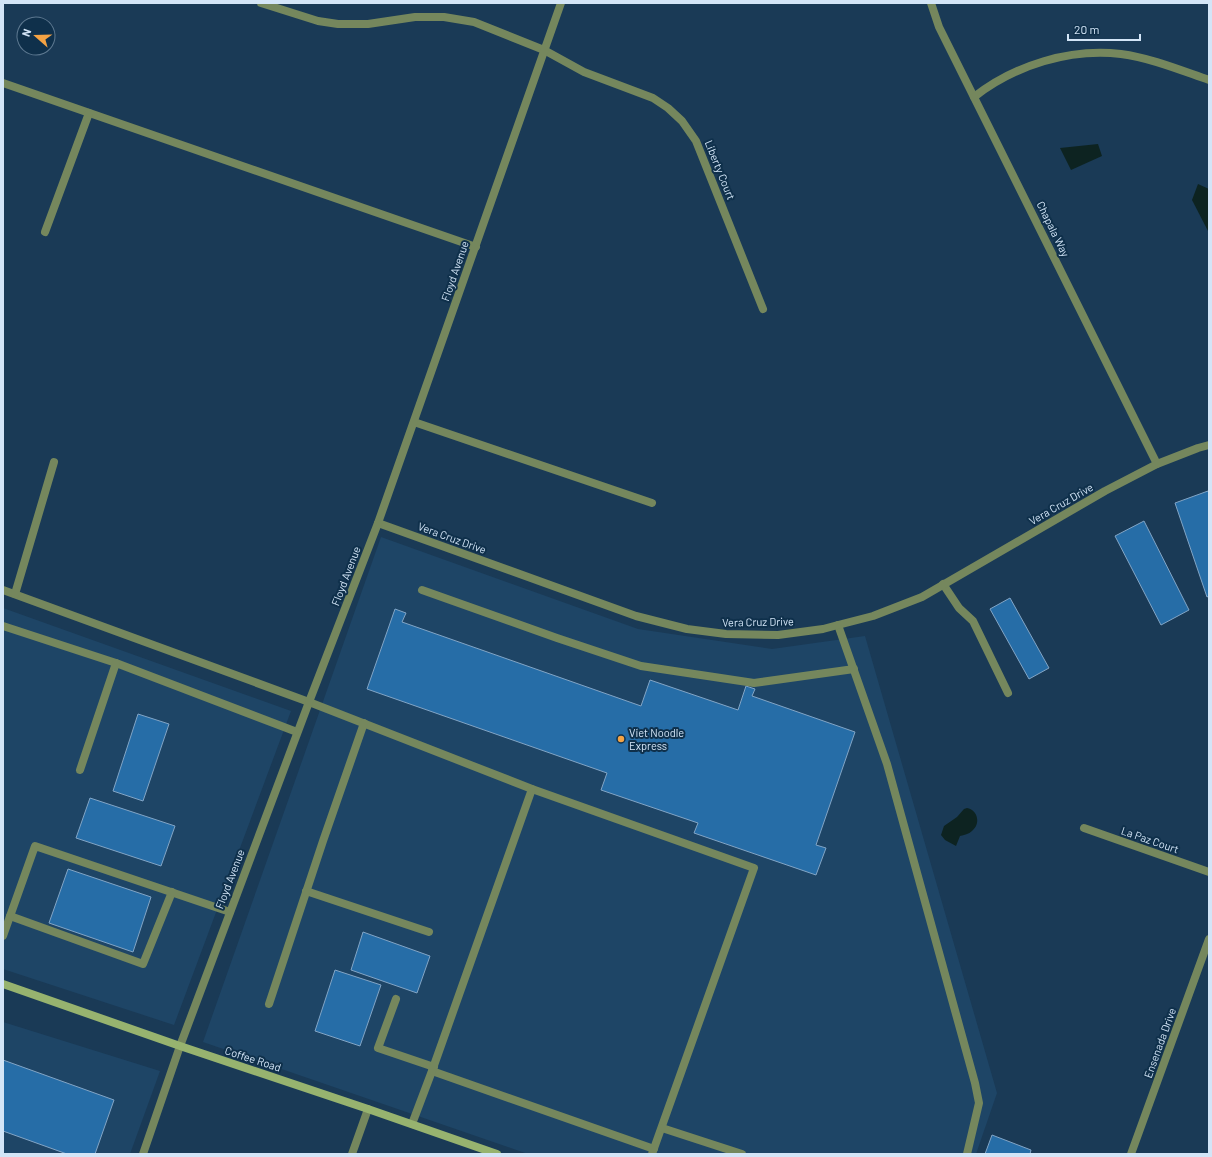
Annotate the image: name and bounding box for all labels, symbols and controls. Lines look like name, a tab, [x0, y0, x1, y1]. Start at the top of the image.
north arrow	[16, 16, 56, 56]
scale bar	[1068, 16, 1140, 42]
text: 20 m	[1074, 22, 1100, 36]
text: N	[19, 27, 33, 38]
street label: Liberty Court	[703, 138, 738, 201]
street label: Chapala Way	[1034, 199, 1072, 259]
street label: Floyd Avenue	[438, 239, 471, 303]
street label: Vera Cruz Drive	[1026, 480, 1095, 527]
street label: Vera Cruz Drive	[416, 519, 488, 556]
street label: Floyd Avenue	[328, 544, 363, 607]
street label: Vera Cruz Drive	[722, 614, 794, 629]
place label: Viet Noodle Express	[629, 726, 684, 752]
marker: Viet Noodle Express	[616, 734, 626, 744]
street label: La Paz Court	[1120, 824, 1181, 855]
street label: Floyd Avenue	[212, 847, 247, 910]
street label: Ensenada Drive	[1141, 1006, 1178, 1080]
street label: Coffee Road	[223, 1043, 283, 1074]

